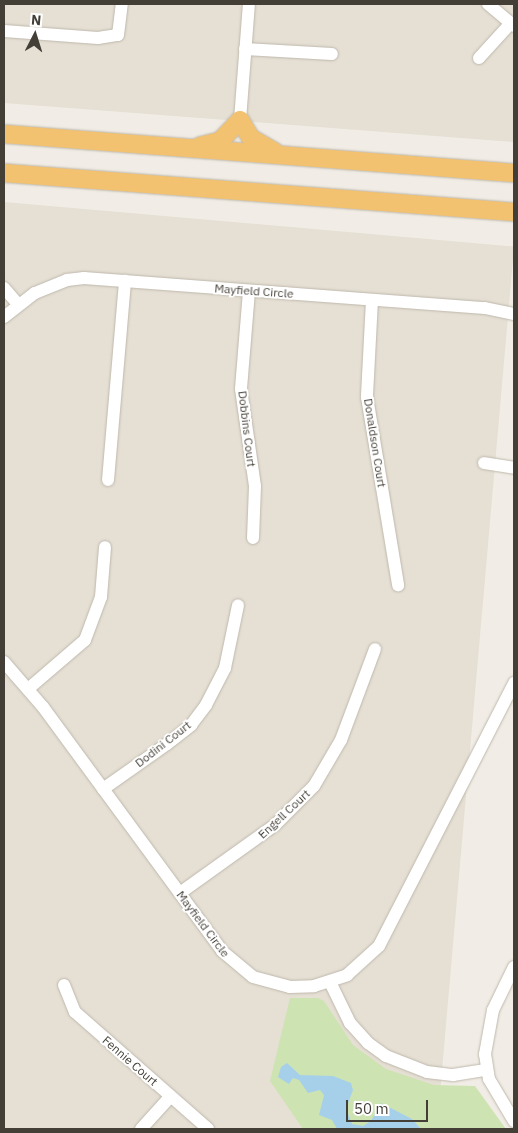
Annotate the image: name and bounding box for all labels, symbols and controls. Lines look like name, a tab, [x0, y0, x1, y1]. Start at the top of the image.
north arrow	[10, 10, 60, 60]
text: N	[30, 11, 42, 29]
street label: Mayfield Circle	[214, 281, 294, 301]
street label: Dobbins Court	[235, 390, 259, 468]
street label: Donaldson Court	[361, 397, 389, 489]
street label: Dodini Court	[132, 718, 194, 770]
street label: Engell Court	[255, 786, 313, 842]
street label: Mayfield Circle	[173, 888, 233, 960]
street label: Fennie Court	[99, 1033, 161, 1089]
scale bar	[348, 1090, 430, 1122]
text: 50 m	[354, 1099, 389, 1118]

